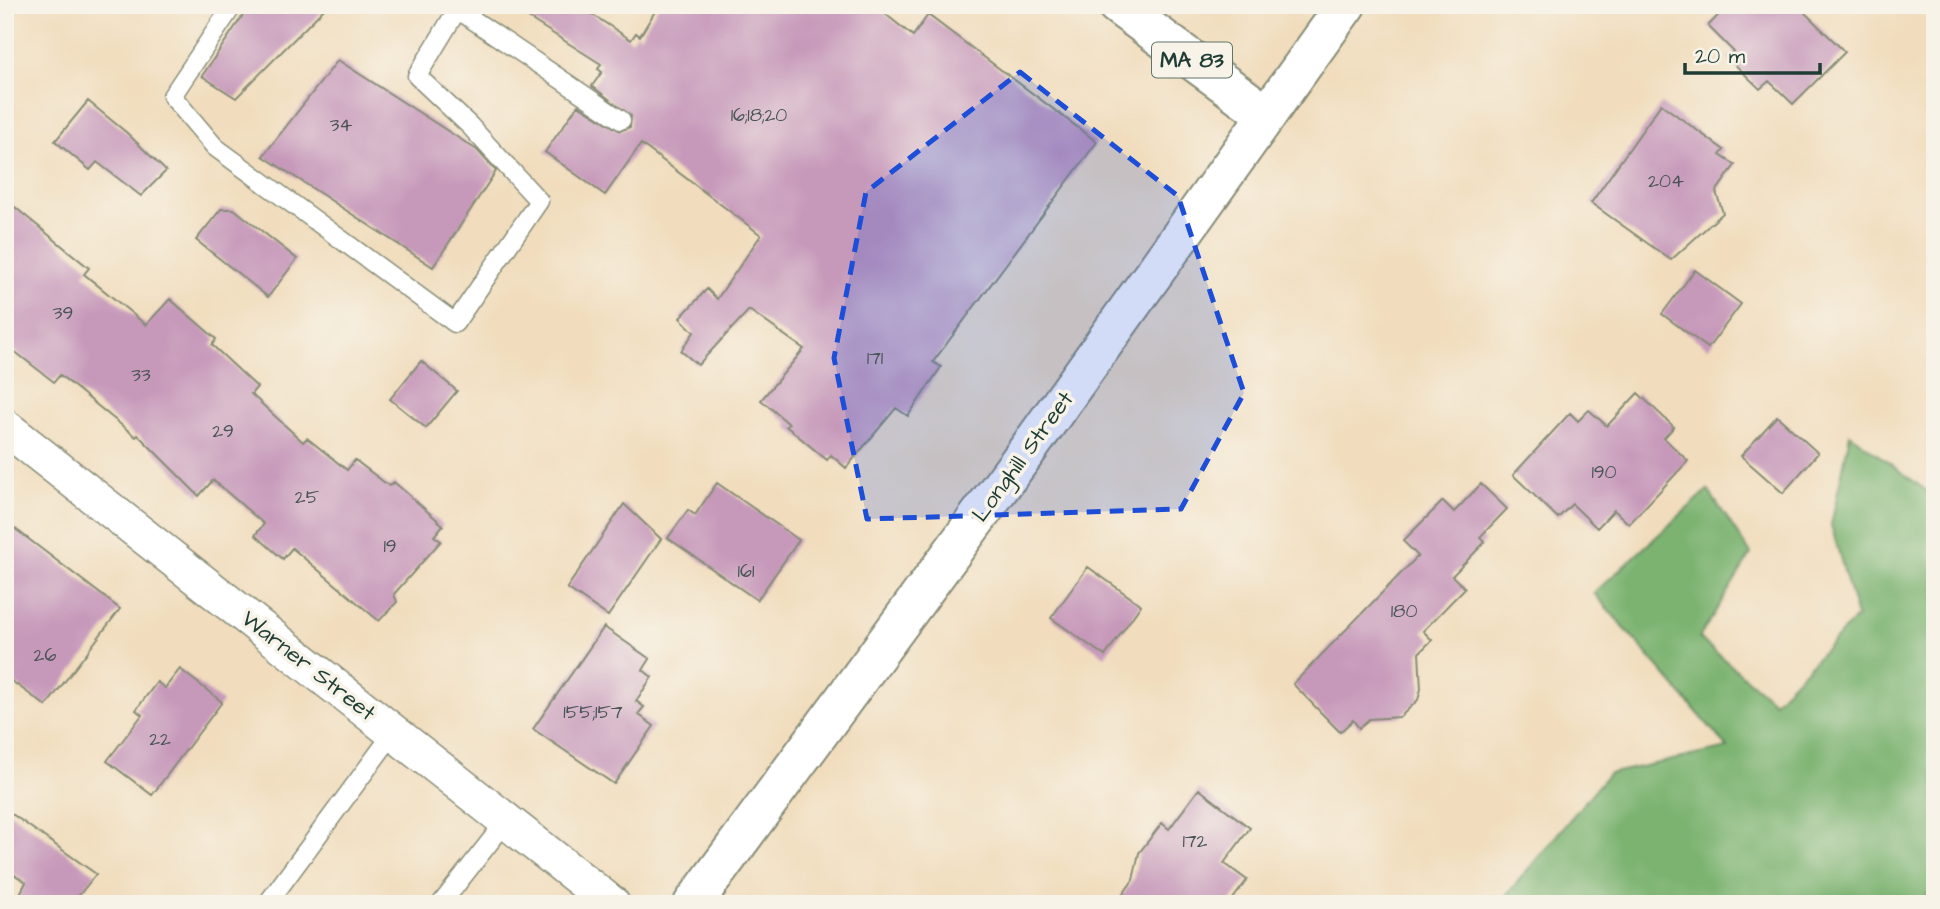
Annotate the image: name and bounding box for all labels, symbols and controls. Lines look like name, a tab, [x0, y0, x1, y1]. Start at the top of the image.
scale bar	[1685, 32, 1819, 76]
road number: MA 83	[1152, 42, 1232, 78]
text: 20 m	[1695, 42, 1746, 71]
house number: 16;18;20	[731, 102, 787, 129]
house number: 34	[330, 112, 352, 139]
house number: 204	[1648, 168, 1684, 195]
house number: 39	[53, 300, 73, 327]
house number: 171	[867, 345, 884, 372]
house number: 33	[131, 362, 151, 389]
street label: Longhill Street	[964, 384, 1082, 529]
house number: 29	[212, 418, 234, 445]
house number: 190	[1591, 459, 1617, 486]
house number: 25	[295, 484, 320, 511]
house number: 19	[383, 533, 397, 560]
house number: 161	[738, 558, 755, 585]
house number: 180	[1391, 598, 1417, 625]
street label: Warner Street	[234, 603, 383, 729]
house number: 26	[34, 642, 56, 669]
house number: 155;157	[563, 699, 623, 726]
house number: 22	[149, 726, 171, 753]
house number: 172	[1183, 828, 1208, 855]

